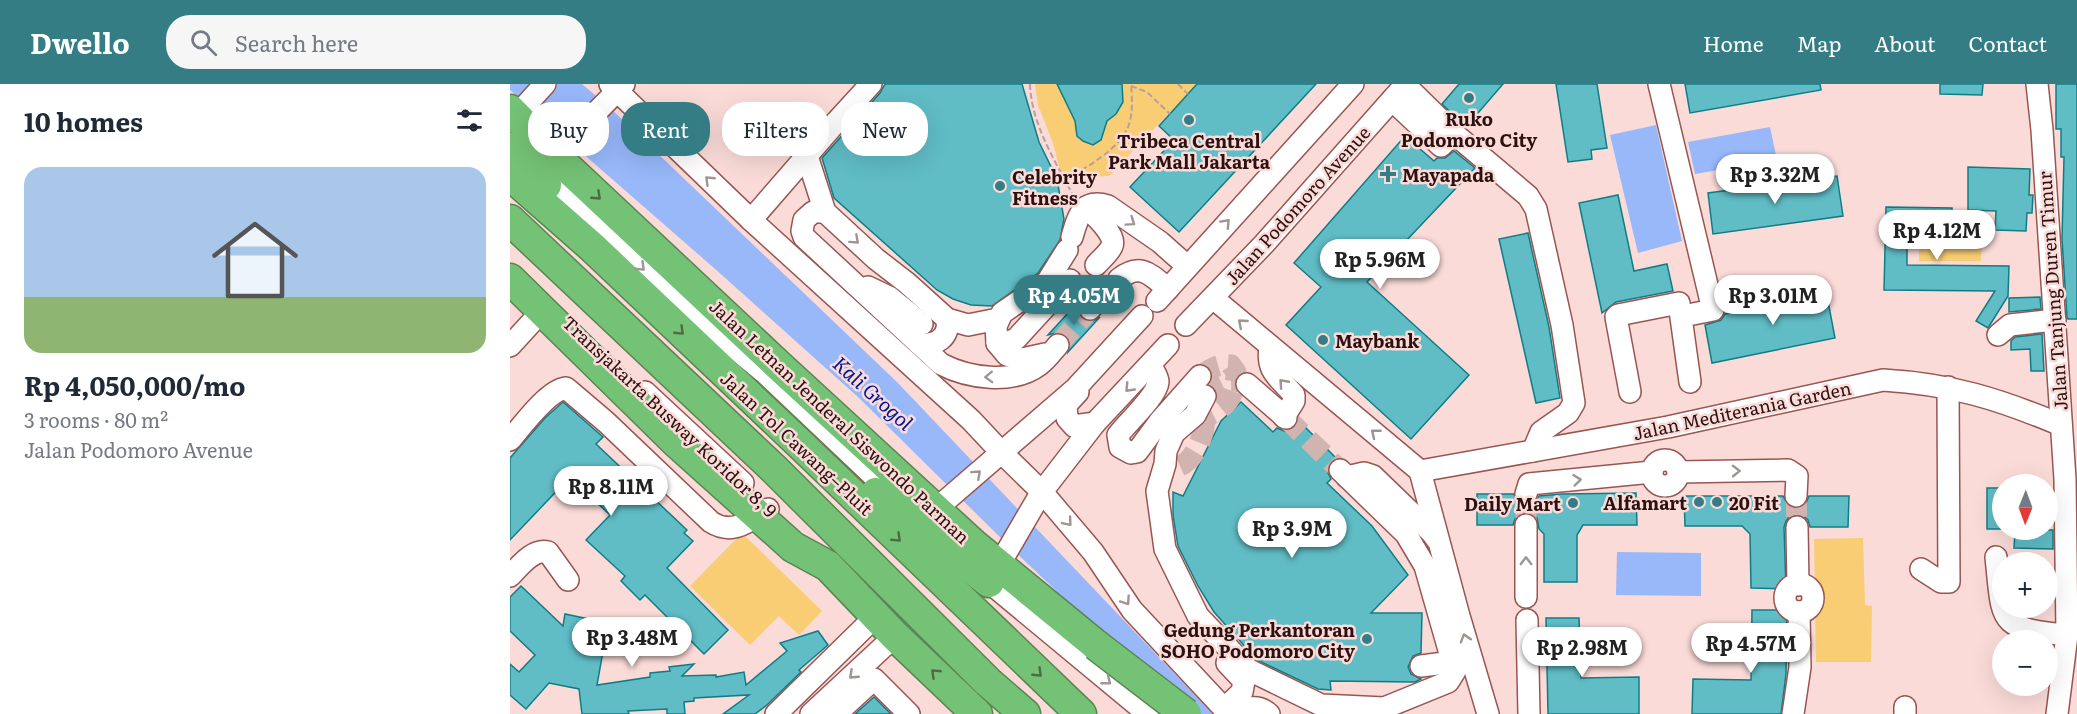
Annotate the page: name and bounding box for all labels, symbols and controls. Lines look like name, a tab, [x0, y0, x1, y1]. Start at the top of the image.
search box	[166, 15, 586, 69]
text: Dwello	[30, 21, 130, 63]
icon: search	[187, 26, 220, 59]
text: Search here	[235, 26, 358, 59]
text: Home	[1703, 27, 1764, 58]
text: Map	[1797, 27, 1841, 58]
text: About	[1874, 27, 1936, 58]
text: Contact	[1969, 27, 2047, 58]
marker: Ruko Podomoro City	[1462, 91, 1476, 105]
text: 10 homes	[24, 101, 143, 140]
chip: Buy	[528, 102, 609, 156]
chip: Rent	[621, 102, 710, 156]
chip: Filters	[722, 102, 829, 156]
chip: New	[841, 102, 928, 156]
icon: filters	[453, 104, 486, 137]
place label: Ruko Podomoro City	[1401, 105, 1537, 153]
marker: Tribeca Central Park Mall Jakarta	[1182, 113, 1196, 127]
street label: Jalan Podomoro Avenue	[1218, 119, 1376, 291]
place label: Tribeca Central Park Mall Jakarta	[1108, 127, 1271, 175]
pin: Rp 3.32M	[1713, 154, 1837, 205]
text: Rp 3.32M	[1730, 158, 1820, 188]
place label: Mayapada	[1402, 161, 1495, 188]
place label: Celebrity Fitness	[1012, 163, 1097, 211]
marker: Mayapada	[1379, 165, 1397, 183]
street label: Jalan Tanjung Duren Timur	[2030, 170, 2074, 412]
one-way arrow	[705, 176, 716, 187]
marker: Celebrity Fitness	[993, 179, 1007, 193]
one-way arrow	[589, 188, 600, 199]
icon: home	[201, 206, 309, 314]
pin: Rp 4.12M	[1875, 210, 1999, 261]
text: Rp 4.12M	[1892, 214, 1982, 244]
one-way arrow	[1125, 215, 1136, 226]
one-way arrow	[1219, 219, 1230, 230]
one-way arrow	[848, 233, 859, 244]
pin: Rp 5.96M	[1318, 239, 1442, 290]
text: Rp 5.96M	[1334, 243, 1426, 273]
one-way arrow	[634, 260, 645, 271]
pin: Rp 4.05M	[1012, 275, 1136, 326]
pin: Rp 3.01M	[1711, 275, 1835, 326]
text: Rp 4.05M	[1027, 279, 1121, 309]
text: Rp 3.01M	[1728, 279, 1818, 309]
street label: Jalan Letnan Jenderal Siswondo Parman	[704, 293, 976, 549]
street label: Transjakarta Busway Koridor 8, 9	[557, 309, 783, 523]
one-way arrow	[1238, 319, 1249, 330]
one-way arrow	[672, 324, 683, 335]
place label: Maybank	[1335, 327, 1420, 354]
marker: Maybank	[1316, 333, 1330, 347]
water label: Kali Grogol	[827, 348, 921, 436]
text: Rp 4,050,000/mo	[24, 365, 245, 404]
street label: Jalan Tol Cawang–Pluit	[715, 365, 880, 522]
one-way arrow	[985, 371, 994, 383]
street label: Jalan Mediterania Garden	[1630, 374, 1854, 446]
one-way arrow	[1279, 379, 1290, 390]
one-way arrow	[1125, 380, 1136, 391]
text: 3 rooms · 80 m²	[24, 404, 168, 434]
one-way arrow	[1371, 430, 1382, 441]
text: Jalan Podomoro Avenue	[24, 434, 253, 464]
one-way arrow	[1732, 465, 1741, 477]
pin: Rp 8.11M	[549, 466, 673, 517]
text: Rp 8.11M	[568, 470, 654, 500]
one-way arrow	[970, 470, 981, 481]
one-way arrow	[1573, 474, 1582, 487]
north arrow	[1992, 474, 2058, 540]
map controls	[1992, 474, 2058, 696]
place label: Alfamart	[1603, 489, 1687, 516]
place label: 20 Fit	[1729, 489, 1779, 516]
place label: Daily Mart	[1464, 490, 1561, 517]
marker: Alfamart	[1692, 495, 1706, 509]
marker: 20 Fit	[1710, 495, 1724, 509]
marker: Daily Mart	[1566, 496, 1580, 510]
pin: Rp 3.9M	[1237, 508, 1347, 559]
text: Rp 3.9M	[1252, 512, 1332, 542]
one-way arrow	[1060, 515, 1071, 526]
one-way arrow	[890, 530, 901, 541]
button: +	[1992, 552, 2058, 618]
one-way arrow	[1520, 557, 1532, 566]
one-way arrow	[1119, 594, 1130, 605]
place label: Gedung Perkantoran SOHO Podomoro City	[1161, 616, 1355, 664]
pin: Rp 3.48M	[570, 617, 694, 668]
text: Rp 3.48M	[586, 621, 678, 651]
pin: Rp 4.57M	[1689, 623, 1813, 674]
pin: Rp 2.98M	[1520, 627, 1644, 678]
text: Rp 4.57M	[1705, 627, 1797, 657]
button: −	[1992, 630, 2058, 696]
text: Rp 2.98M	[1536, 631, 1628, 661]
marker: Gedung Perkantoran SOHO Podomoro City	[1360, 632, 1374, 646]
one-way arrow	[1460, 633, 1472, 644]
one-way arrow	[1031, 665, 1042, 676]
one-way arrow	[850, 668, 860, 679]
one-way arrow	[931, 670, 942, 681]
one-way arrow	[1101, 674, 1112, 685]

